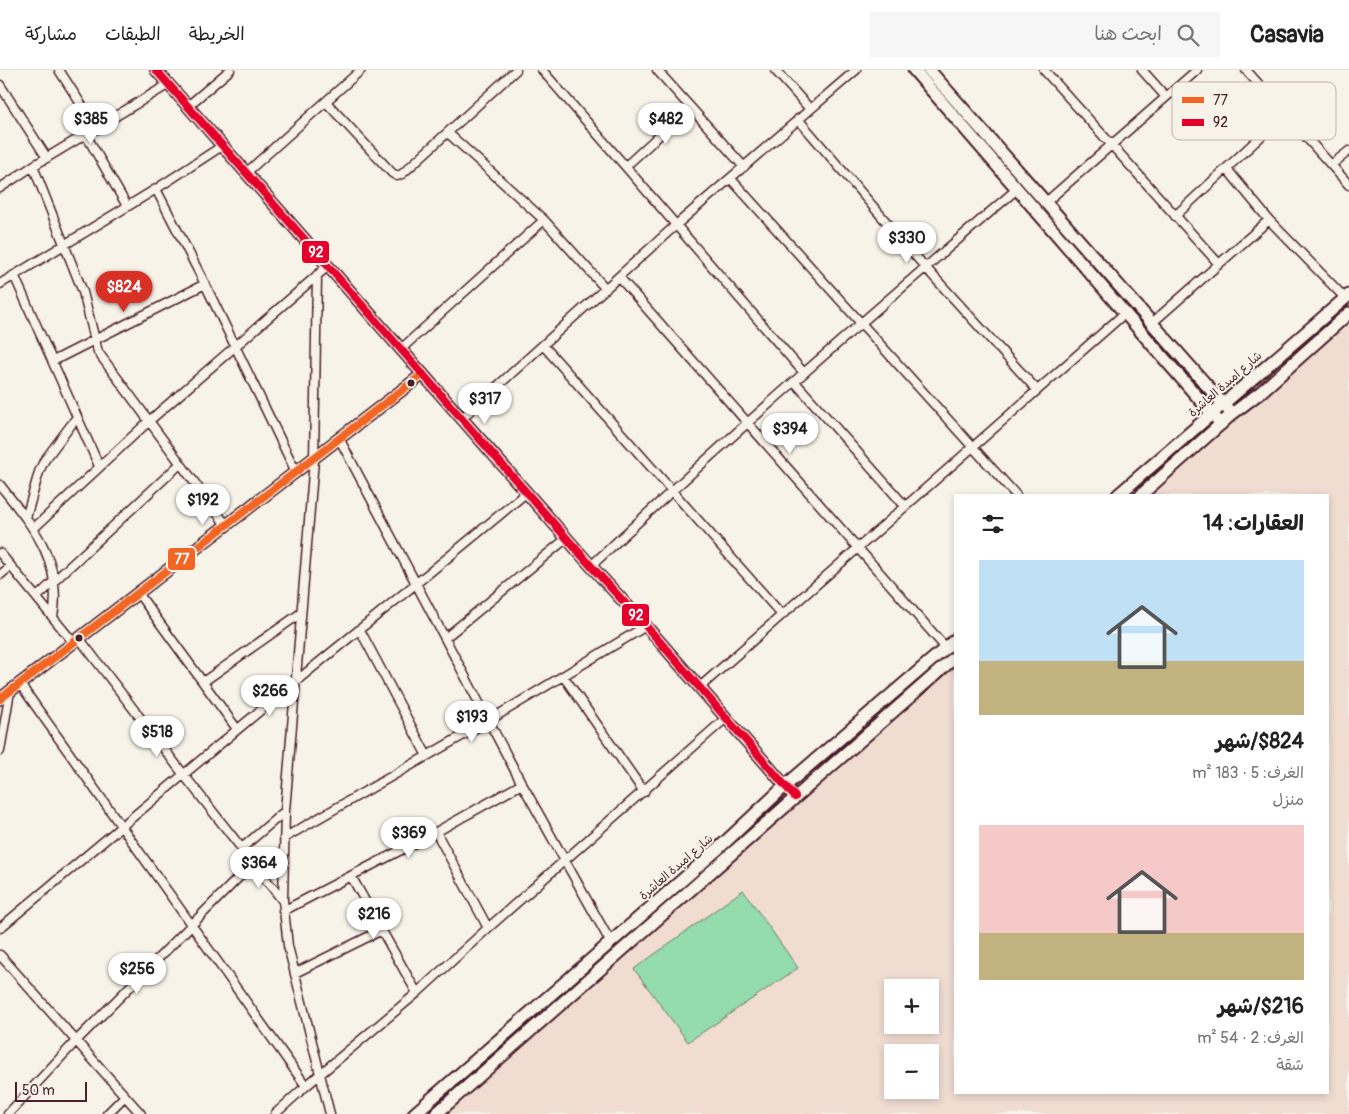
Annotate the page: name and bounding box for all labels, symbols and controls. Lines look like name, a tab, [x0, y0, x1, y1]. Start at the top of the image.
search box	[870, 12, 1220, 57]
text: Casavia	[1250, 20, 1324, 49]
icon: search	[1174, 21, 1202, 49]
text: ابحث هنا	[1094, 22, 1162, 46]
text: مشاركة	[25, 23, 77, 46]
text: الطبقات	[105, 23, 161, 46]
text: الخريطة	[189, 23, 245, 46]
legend	[1172, 82, 1336, 140]
text: 77	[1213, 92, 1228, 109]
pin: $385	[61, 102, 121, 145]
pin: $482	[636, 102, 696, 145]
text: $385	[74, 109, 108, 129]
text: $482	[649, 109, 683, 129]
text: 92	[1213, 114, 1228, 131]
pin: $330	[877, 222, 937, 264]
text: $330	[888, 228, 926, 248]
line badge: 92	[301, 240, 330, 264]
text: 92	[308, 244, 324, 261]
pin: $824	[94, 270, 154, 313]
text: $824	[107, 277, 141, 297]
street label: شارع امبدة العاشرة	[1185, 348, 1266, 421]
unlabelled marker	[406, 378, 416, 388]
pin: $317	[455, 382, 515, 425]
text: $317	[469, 389, 501, 409]
pin: $394	[760, 412, 820, 455]
text: $394	[772, 419, 808, 439]
pin: $192	[173, 484, 233, 526]
text: $192	[187, 490, 219, 510]
icon: filters	[979, 510, 1007, 538]
text: العقارات: 14	[1203, 510, 1304, 537]
line badge: 77	[167, 547, 196, 571]
text: 77	[175, 551, 190, 568]
icon: home	[1097, 592, 1187, 682]
line badge: 92	[621, 603, 650, 627]
text: 92	[628, 607, 644, 624]
unlabelled marker	[74, 633, 84, 643]
pin: $266	[240, 674, 300, 717]
text: $266	[252, 681, 288, 701]
pin: $193	[442, 700, 502, 743]
text: $193	[456, 707, 488, 727]
pin: $518	[127, 716, 187, 758]
text: $518	[141, 722, 173, 742]
text: $824/شهر	[1216, 728, 1304, 755]
text: الغرف: 5 · 183 m²	[1192, 763, 1304, 783]
text: منزل	[1272, 790, 1304, 810]
pin: $369	[379, 816, 439, 859]
text: $369	[391, 823, 427, 843]
street label: شارع امبدة العاشرة	[636, 831, 717, 904]
pin: $364	[229, 846, 289, 889]
text: $364	[241, 853, 277, 873]
icon: home	[1097, 857, 1187, 947]
pin: $216	[344, 898, 404, 940]
text: $216	[357, 904, 391, 924]
pin: $256	[107, 952, 167, 995]
text: $256	[119, 959, 155, 979]
map controls	[884, 979, 939, 1099]
button: +	[884, 979, 939, 1034]
text: $216/شهر	[1218, 993, 1304, 1020]
text: الغرف: 2 · 54 m²	[1197, 1028, 1304, 1048]
button: −	[884, 1044, 939, 1099]
text: شقة	[1276, 1055, 1304, 1075]
scale bar	[15, 1079, 88, 1102]
text: 50 m	[22, 1082, 55, 1099]

